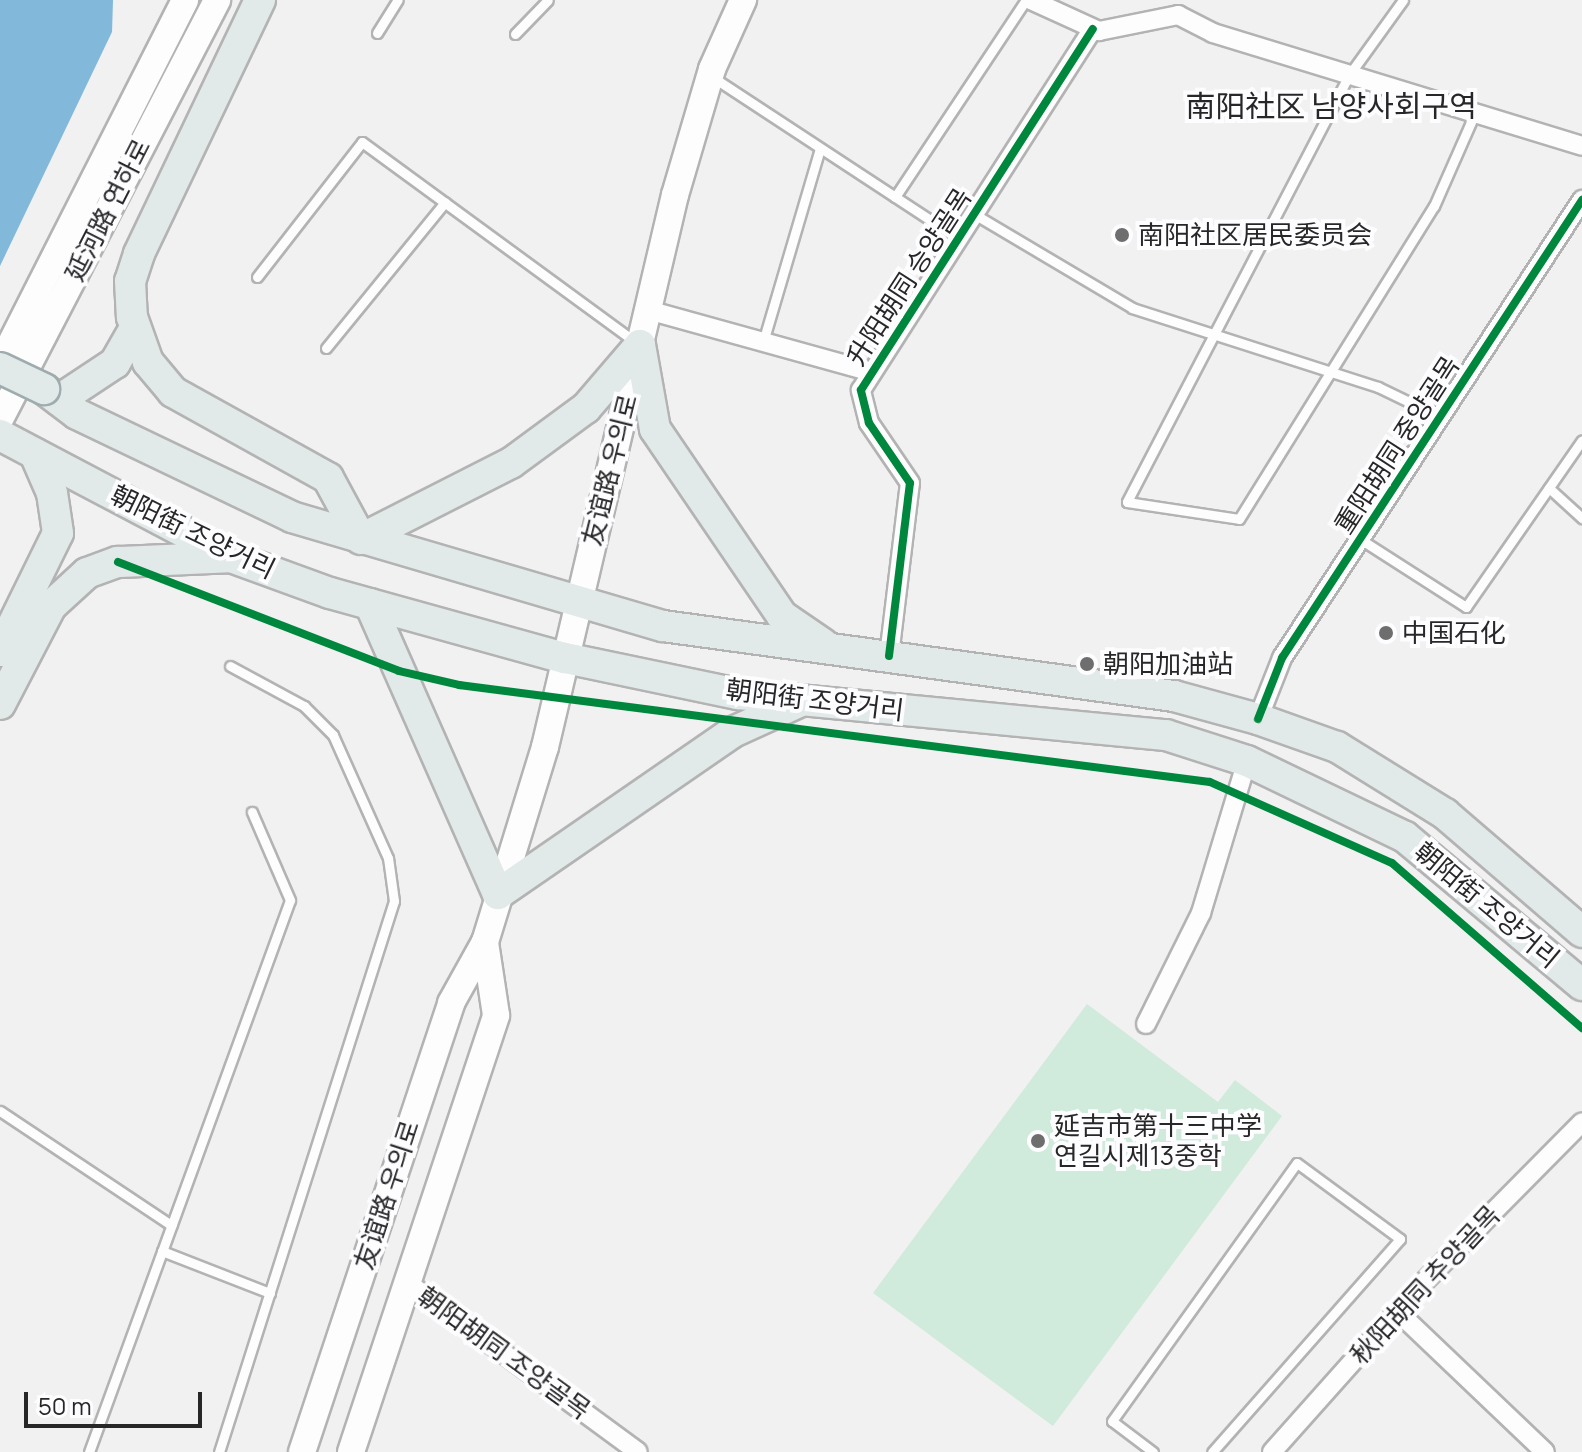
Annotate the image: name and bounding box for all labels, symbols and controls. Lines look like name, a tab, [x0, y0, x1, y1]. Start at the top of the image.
district label: 南阳社区 남양사회구역	[1185, 88, 1477, 124]
street label: 延河路 연하로	[59, 134, 157, 286]
street label: 升阳胡同 승양골목	[840, 183, 978, 371]
place label: 南阳社区居民委员会	[1138, 219, 1372, 251]
marker: 南阳社区居民委员会	[1113, 226, 1131, 244]
street label: 重阳胡同 중양골목	[1328, 351, 1466, 539]
street label: 友谊路 우의로	[576, 391, 644, 549]
street label: 朝阳街 조양거리	[106, 479, 280, 585]
place label: 中国石化	[1402, 617, 1506, 649]
marker: 中国石化	[1377, 624, 1395, 642]
place label: 朝阳加油站	[1103, 648, 1233, 680]
marker: 朝阳加油站	[1078, 655, 1096, 673]
street label: 朝阳街 조양거리	[724, 674, 906, 726]
street label: 朝阳街 조양거리	[1408, 836, 1566, 974]
place label: 延吉市第十三中学 연길시제13중학	[1054, 1110, 1262, 1172]
street label: 友谊路 우의로	[348, 1116, 426, 1274]
marker: 延吉市第十三中学 연길시제13중학	[1029, 1132, 1047, 1150]
street label: 秋阳胡同 추양골목	[1344, 1199, 1506, 1371]
street label: 朝阳胡同 조양골목	[412, 1280, 596, 1426]
scale bar	[28, 1376, 206, 1426]
text: 50 m	[38, 1389, 92, 1422]

